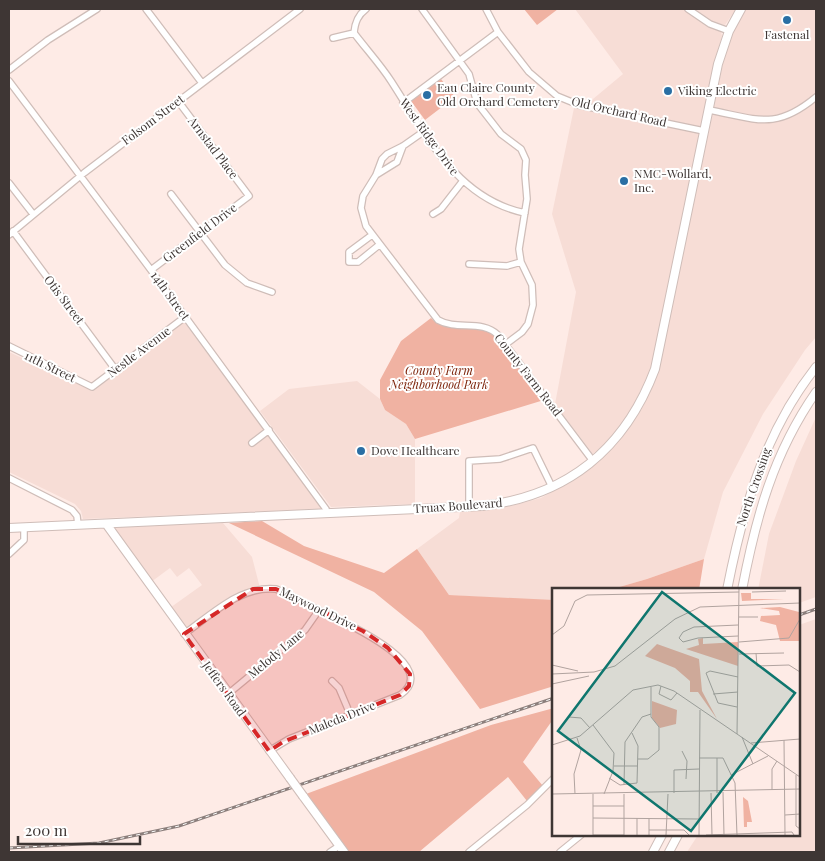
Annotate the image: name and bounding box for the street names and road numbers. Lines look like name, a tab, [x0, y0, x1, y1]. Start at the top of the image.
street label: Folsom Street	[118, 90, 187, 148]
street label: Old Orchard Road	[570, 92, 668, 130]
street label: West Ridge Drive	[396, 94, 463, 178]
street label: Arnstad Place	[185, 112, 242, 182]
street label: Greenfield Drive	[159, 199, 240, 265]
street label: 14th Street	[148, 268, 194, 324]
street label: Otis Street	[41, 272, 89, 328]
street label: Nestle Avenue	[103, 322, 173, 380]
street label: County Farm Road	[491, 330, 566, 419]
street label: 11th Street	[22, 347, 80, 386]
street label: North Crossing	[732, 445, 774, 528]
street label: Truax Boulevard	[413, 494, 503, 516]
street label: Maywood Drive	[277, 583, 360, 634]
street label: Melody Lane	[244, 625, 307, 681]
street label: Jeffers Road	[199, 657, 250, 719]
street label: Maleda Drive	[306, 696, 378, 738]

